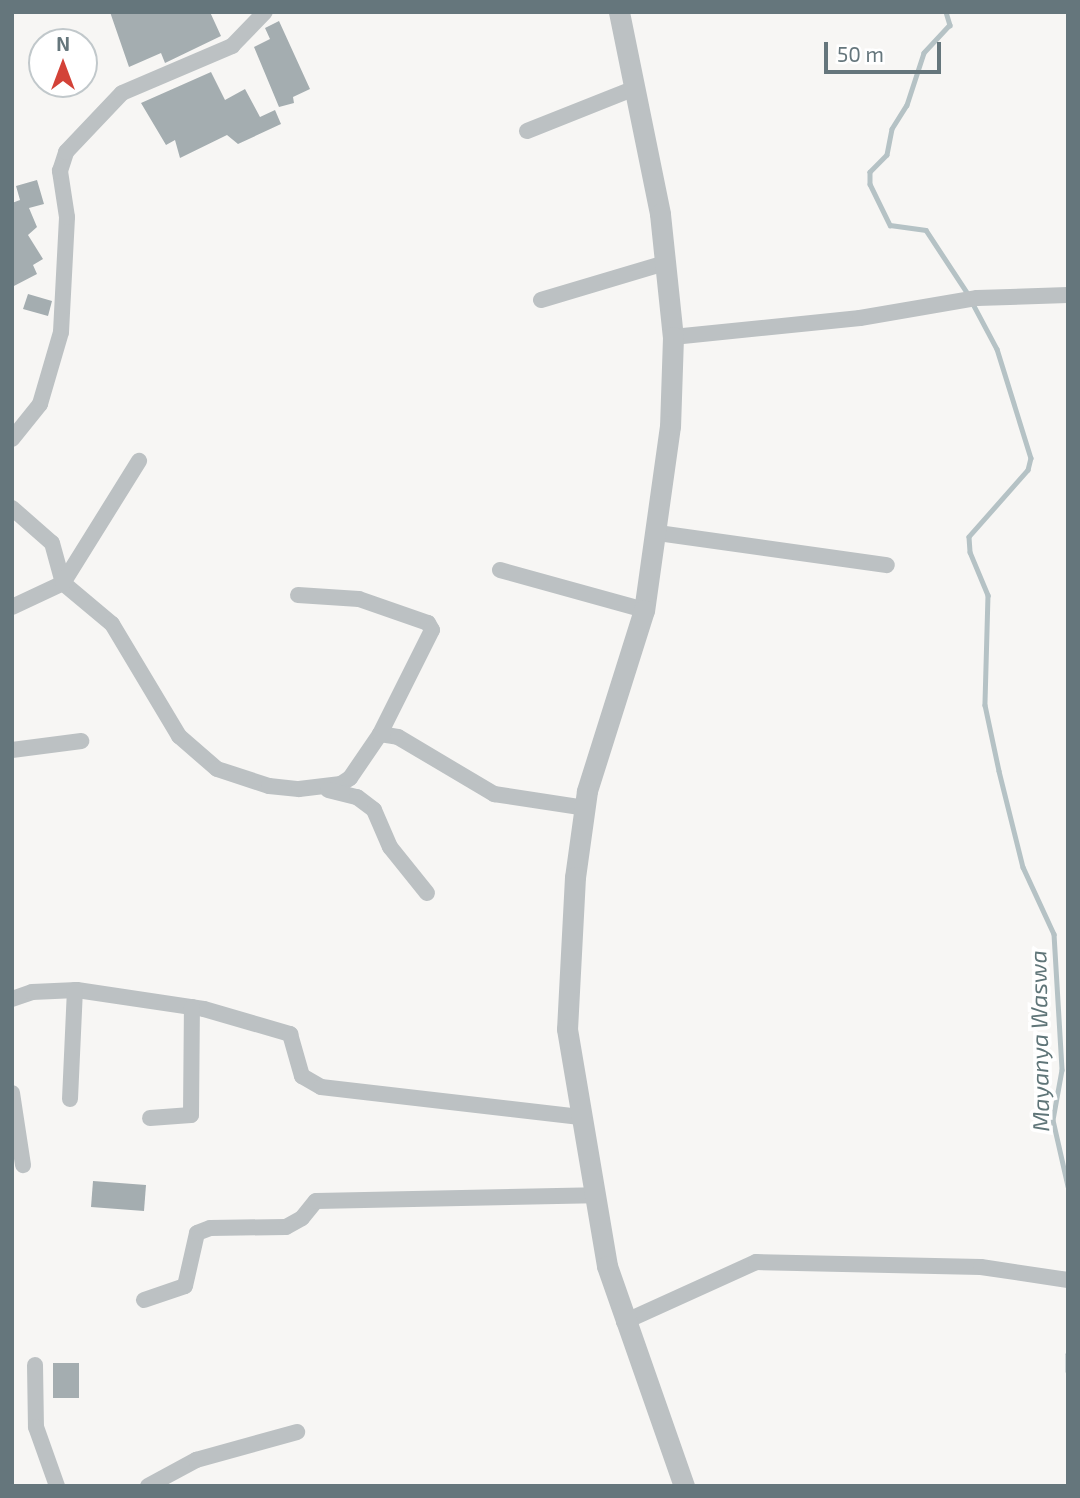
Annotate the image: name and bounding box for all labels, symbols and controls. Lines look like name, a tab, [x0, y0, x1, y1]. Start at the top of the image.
north arrow	[28, 28, 98, 98]
scale bar	[828, 28, 945, 72]
text: N	[56, 32, 70, 55]
text: 50 m	[837, 41, 884, 66]
water label: Mayanya Waswa	[1024, 950, 1054, 1132]

